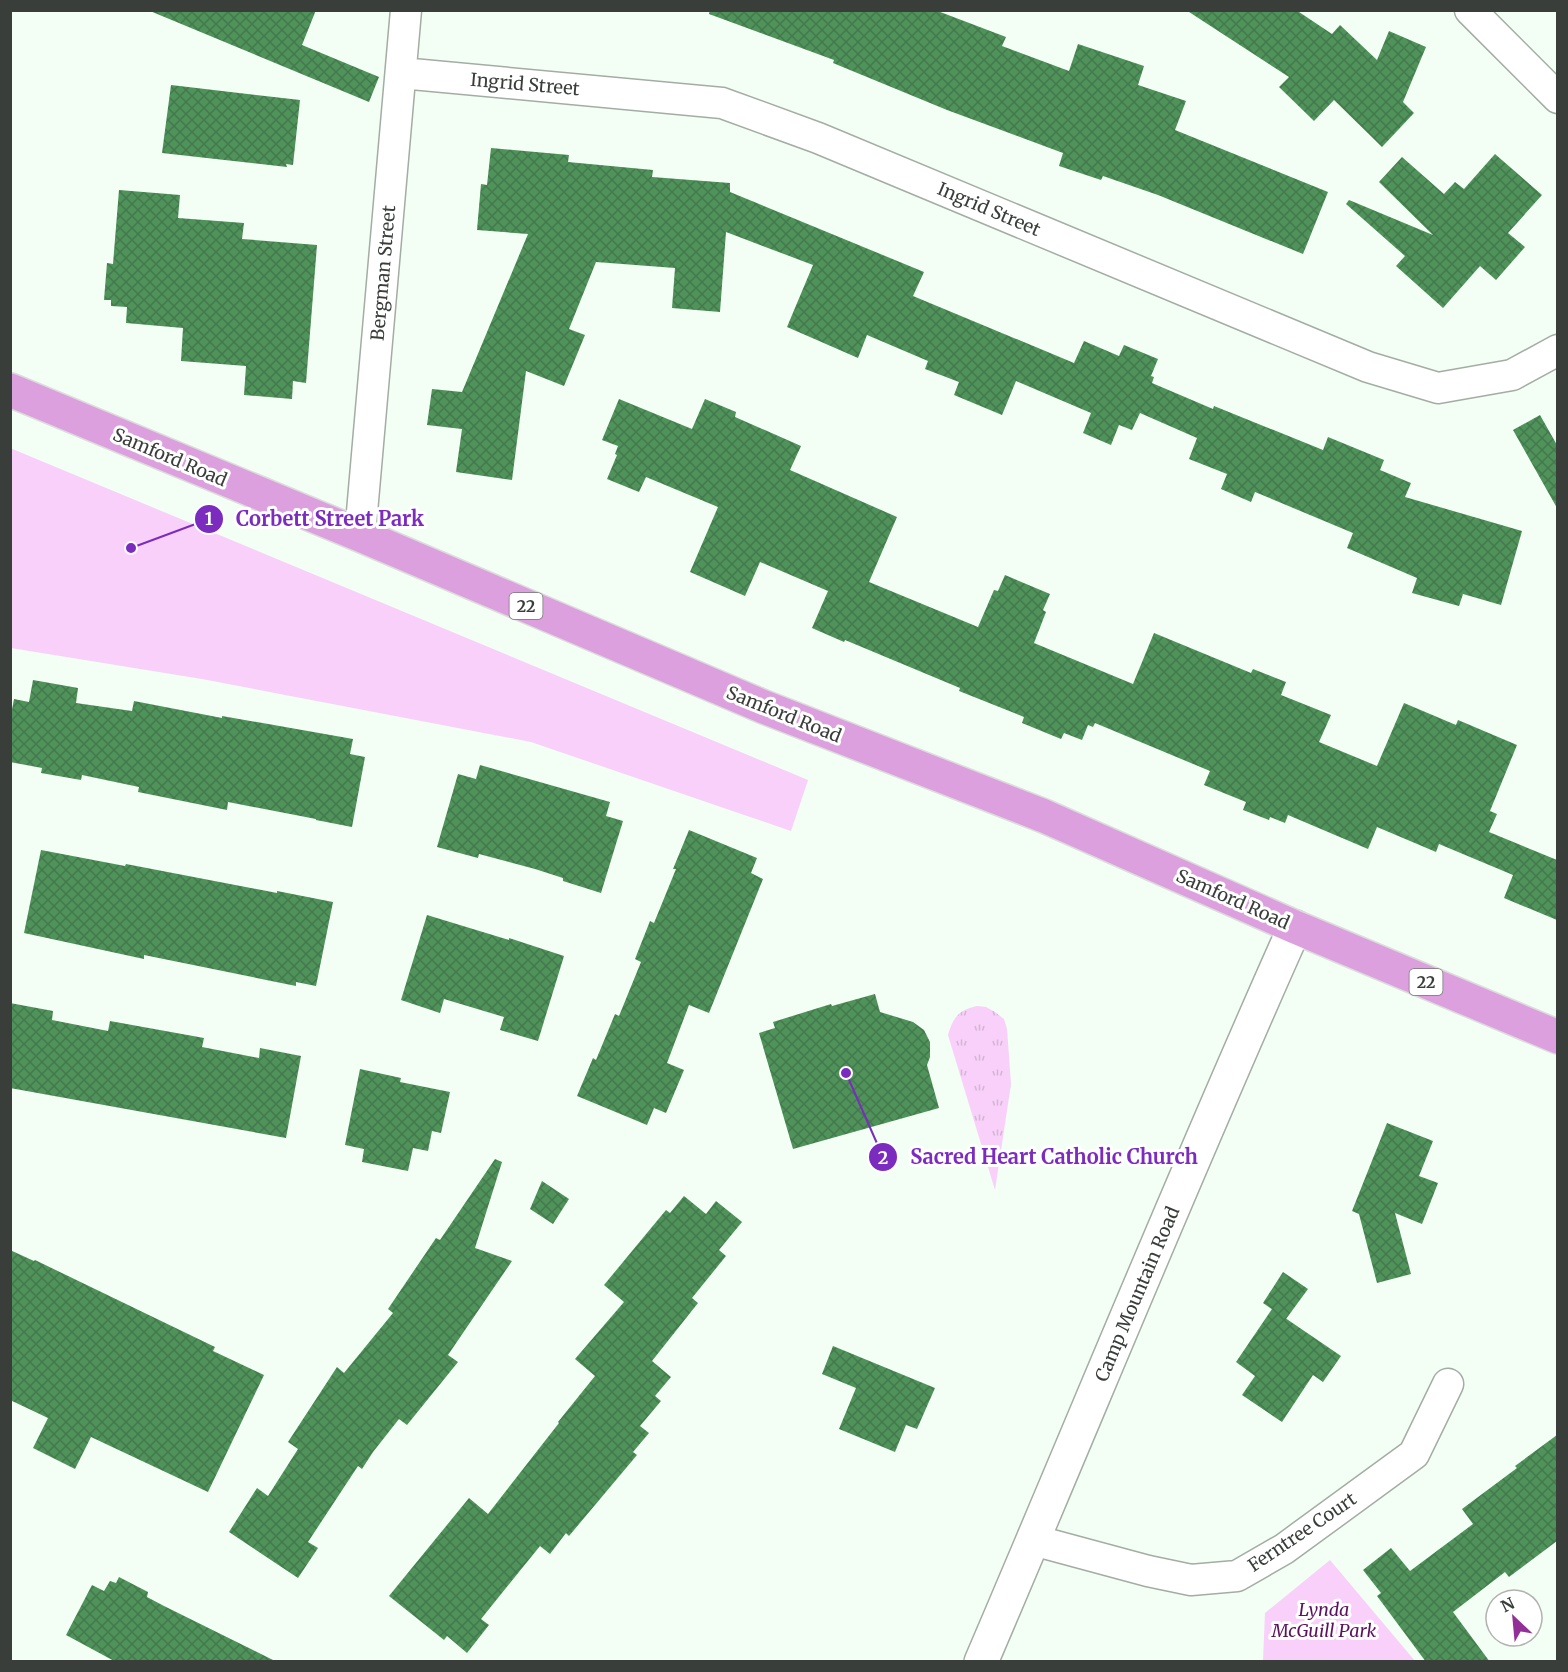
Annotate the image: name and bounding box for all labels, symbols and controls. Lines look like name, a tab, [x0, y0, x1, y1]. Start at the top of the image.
street label: Ingrid Street	[469, 68, 581, 100]
street label: Ingrid Street	[934, 177, 1044, 241]
street label: Bergman Street	[366, 204, 400, 342]
street label: Samford Road	[109, 423, 231, 491]
callout: Corbett Street Park	[194, 500, 436, 538]
text: Corbett Street Park	[236, 506, 424, 531]
text: 1	[205, 507, 213, 530]
road number: 22	[510, 593, 542, 619]
street label: Samford Road	[723, 681, 845, 748]
street label: Samford Road	[1173, 864, 1293, 934]
road number: 22	[1410, 969, 1442, 995]
callout: Sacred Heart Catholic Church	[868, 1138, 1210, 1176]
text: Sacred Heart Catholic Church	[910, 1144, 1198, 1169]
text: 2	[878, 1146, 888, 1169]
street label: Camp Mountain Road	[1090, 1203, 1184, 1385]
street label: Ferntree Court	[1243, 1487, 1361, 1577]
north arrow	[1484, 1588, 1544, 1648]
text: N	[1497, 1593, 1518, 1616]
park label: Lynda McGuill Park	[1271, 1598, 1377, 1642]

